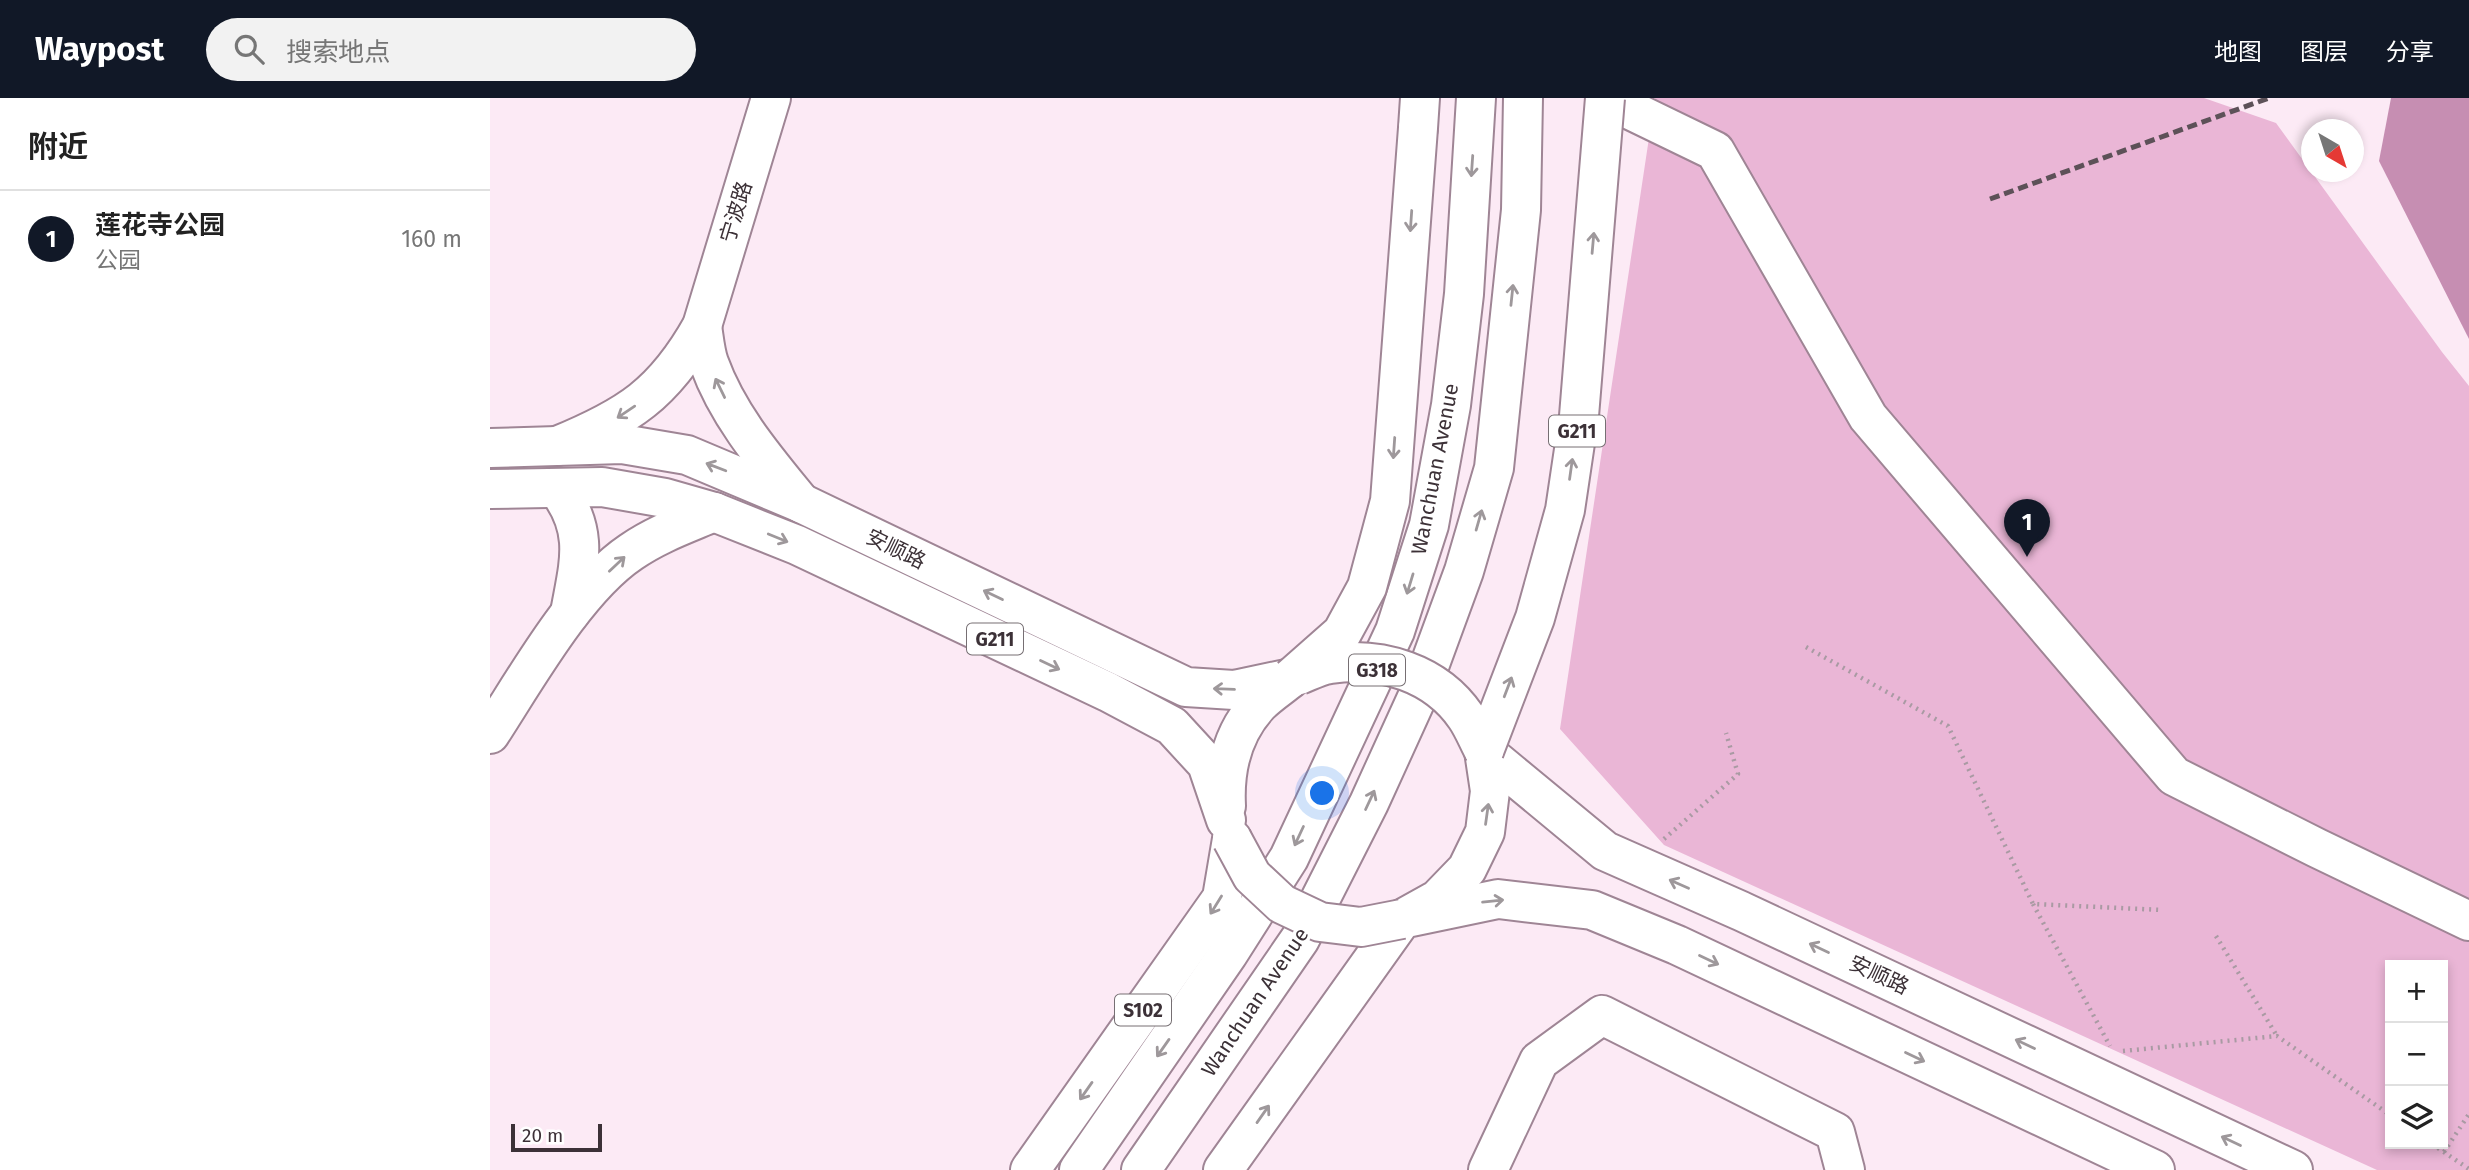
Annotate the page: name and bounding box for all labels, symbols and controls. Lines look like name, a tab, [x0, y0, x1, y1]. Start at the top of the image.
search box	[206, 18, 696, 81]
text: Waypost	[35, 29, 164, 69]
icon: search	[230, 30, 268, 68]
text: 搜索地点	[286, 37, 390, 68]
text: 地图	[2214, 38, 2262, 66]
text: 图层	[2300, 38, 2348, 66]
text: 分享	[2386, 38, 2434, 66]
north arrow	[2301, 119, 2364, 182]
text: 附近	[28, 129, 88, 165]
one-way arrow	[1465, 154, 1478, 177]
street label: 宁波路	[714, 178, 758, 246]
one-way arrow	[1404, 209, 1417, 232]
text: 莲花寺公园	[95, 210, 225, 241]
text: 1	[46, 225, 56, 253]
text: 160 m	[401, 225, 462, 253]
one-way arrow	[1587, 232, 1600, 255]
text: 公园	[95, 246, 141, 274]
one-way arrow	[1506, 285, 1519, 307]
one-way arrow	[713, 378, 726, 399]
street label: Wanchuan Avenue	[1406, 381, 1464, 557]
one-way arrow	[617, 405, 636, 419]
road number: G211	[1549, 416, 1605, 446]
one-way arrow	[1387, 436, 1400, 458]
one-way arrow	[1565, 458, 1578, 481]
one-way arrow	[706, 459, 728, 472]
pin: 1	[2004, 499, 2050, 557]
one-way arrow	[1473, 509, 1486, 531]
street label: 安顺路	[862, 524, 930, 574]
one-way arrow	[766, 532, 788, 545]
one-way arrow	[608, 556, 626, 572]
one-way arrow	[1403, 572, 1415, 594]
one-way arrow	[983, 588, 1004, 601]
road number: G211	[967, 624, 1023, 654]
road number: G318	[1349, 654, 1405, 685]
one-way arrow	[1039, 658, 1060, 672]
one-way arrow	[1503, 677, 1515, 698]
one-way arrow	[1213, 682, 1236, 696]
your location	[1305, 776, 1339, 810]
one-way arrow	[1364, 790, 1377, 811]
one-way arrow	[1481, 803, 1494, 826]
one-way arrow	[1292, 825, 1305, 847]
one-way arrow	[1669, 877, 1690, 890]
one-way arrow	[1481, 894, 1504, 907]
one-way arrow	[1209, 895, 1224, 914]
street label: Wanchuan Avenue	[1196, 923, 1314, 1081]
one-way arrow	[1809, 940, 1830, 954]
street label: 安顺路	[1845, 950, 1913, 1000]
one-way arrow	[1698, 954, 1719, 967]
map controls	[2385, 960, 2448, 1149]
button: +	[2385, 960, 2448, 1023]
road number: S102	[1115, 994, 1171, 1026]
button: −	[2385, 1023, 2448, 1086]
one-way arrow	[2015, 1037, 2036, 1051]
one-way arrow	[1156, 1038, 1170, 1057]
one-way arrow	[1904, 1051, 1925, 1064]
one-way arrow	[1079, 1081, 1093, 1100]
button: layers	[2385, 1086, 2448, 1149]
one-way arrow	[1255, 1105, 1270, 1124]
scale bar	[511, 1121, 602, 1153]
text: 20 m	[522, 1124, 563, 1147]
one-way arrow	[2221, 1134, 2242, 1147]

